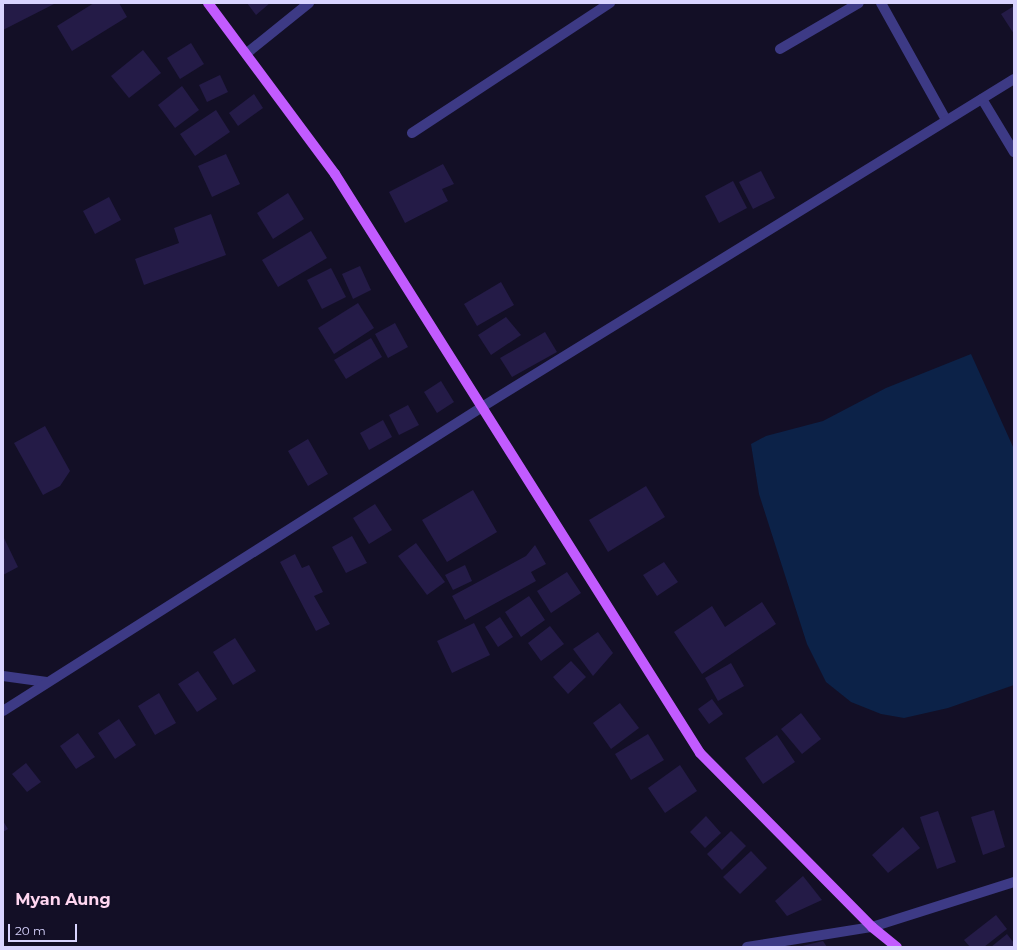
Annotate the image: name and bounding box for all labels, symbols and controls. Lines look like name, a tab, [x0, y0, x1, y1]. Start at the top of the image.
district label: Myan Aung	[15, 890, 111, 910]
scale bar	[10, 916, 79, 942]
text: 20 m	[15, 923, 46, 938]

